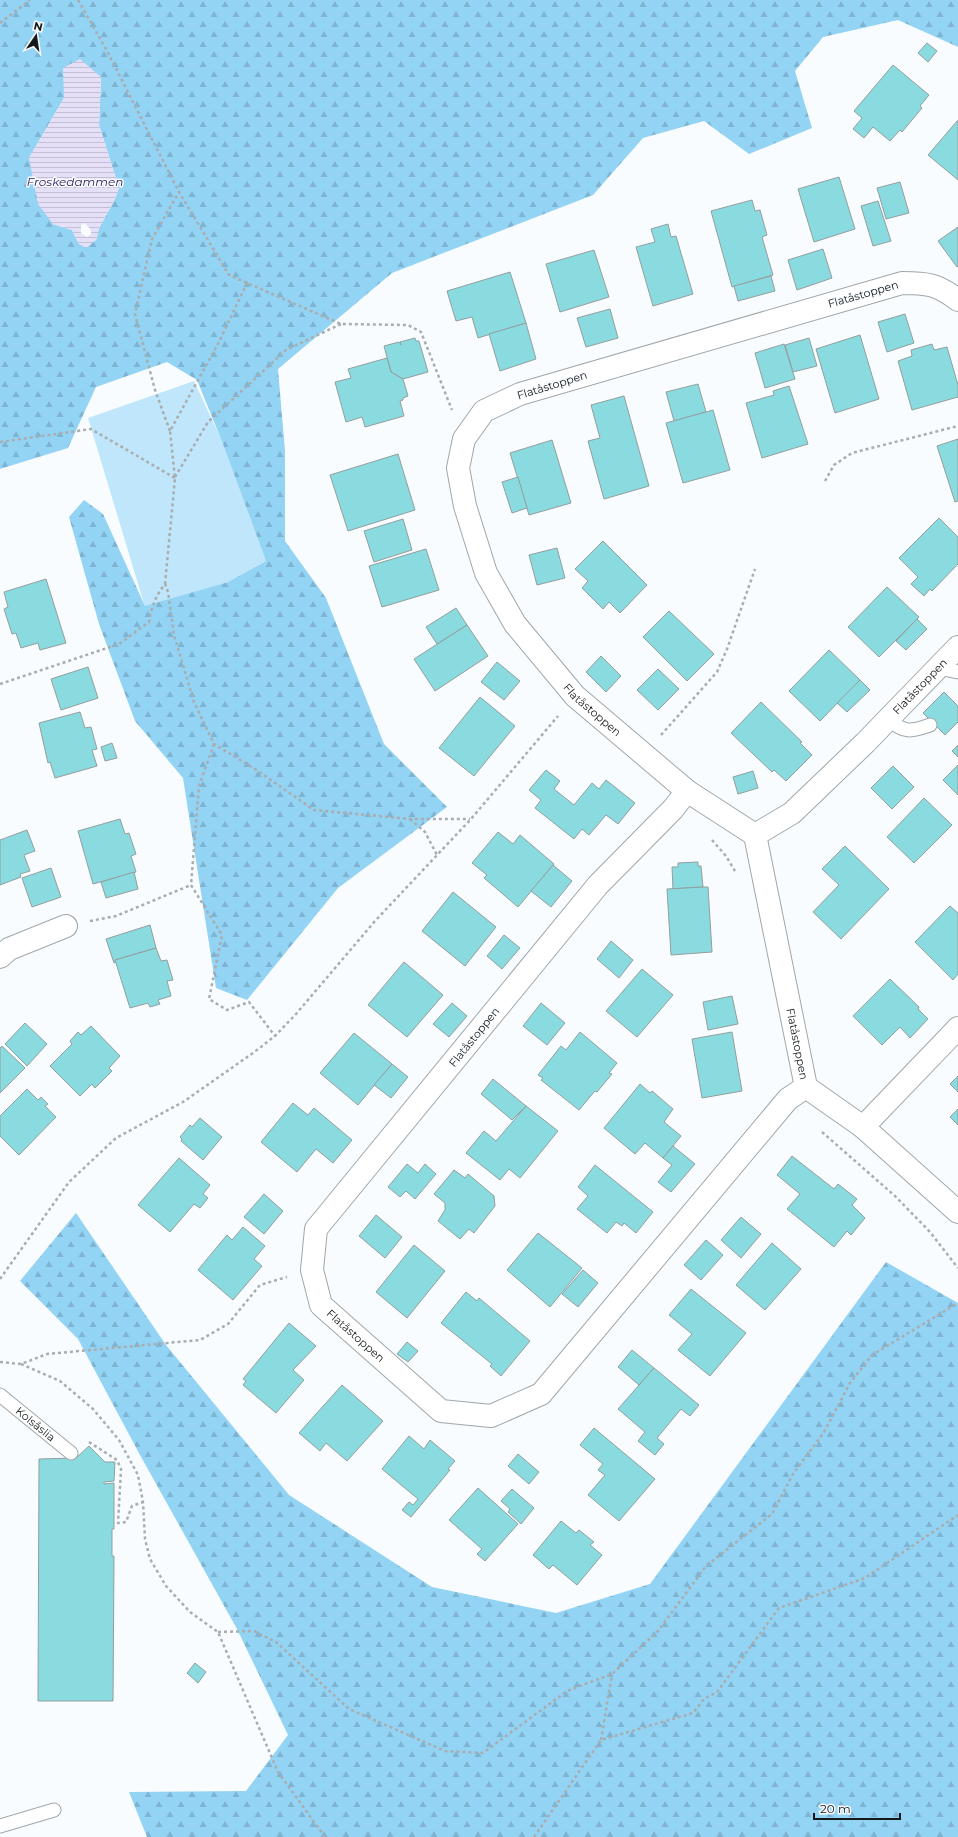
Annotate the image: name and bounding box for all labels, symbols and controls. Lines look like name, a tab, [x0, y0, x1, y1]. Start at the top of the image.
north arrow	[16, 16, 56, 56]
text: N	[32, 18, 44, 34]
water label: Froskedammen	[27, 174, 123, 189]
street label: Flatåstoppen	[826, 277, 900, 311]
street label: Flatåstoppen	[515, 368, 589, 402]
street label: Flatåstoppen	[889, 655, 950, 717]
street label: Flatåstoppen	[560, 681, 624, 739]
street label: Flatåstoppen	[446, 1004, 502, 1070]
street label: Flatåstoppen	[783, 1007, 811, 1081]
street label: Flatåstoppen	[324, 1306, 388, 1365]
street label: Kolsåslia	[13, 1404, 58, 1444]
scale bar	[814, 1795, 900, 1821]
text: 20 m	[820, 1801, 851, 1816]

